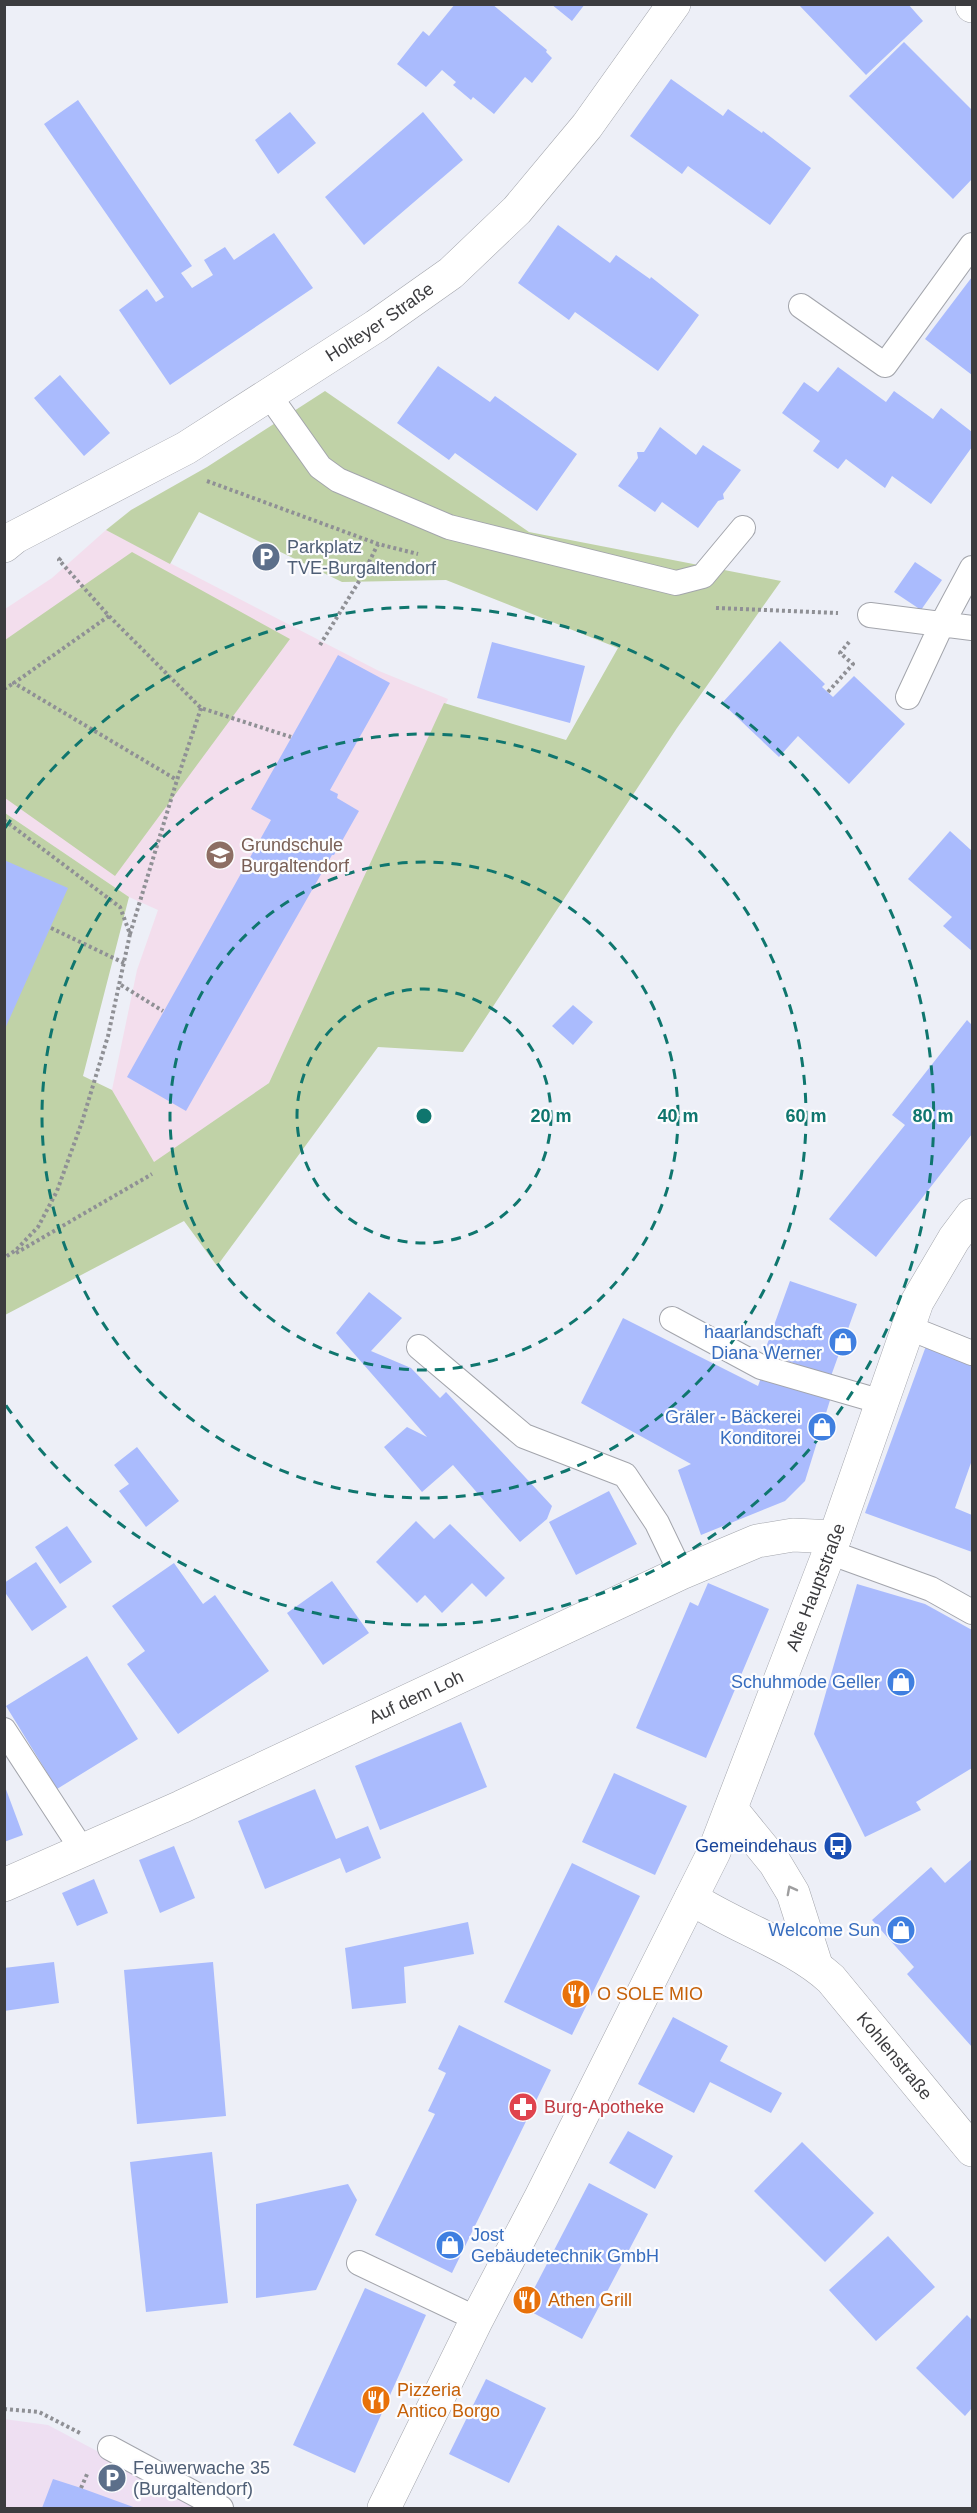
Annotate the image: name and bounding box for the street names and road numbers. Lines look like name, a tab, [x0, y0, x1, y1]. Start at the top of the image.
street label: Holteyer Straße	[322, 278, 438, 366]
street label: Alte Hauptstraße	[782, 1521, 849, 1654]
street label: Auf dem Loh	[366, 1666, 467, 1728]
street label: Kohlenstraße	[853, 2008, 936, 2104]

